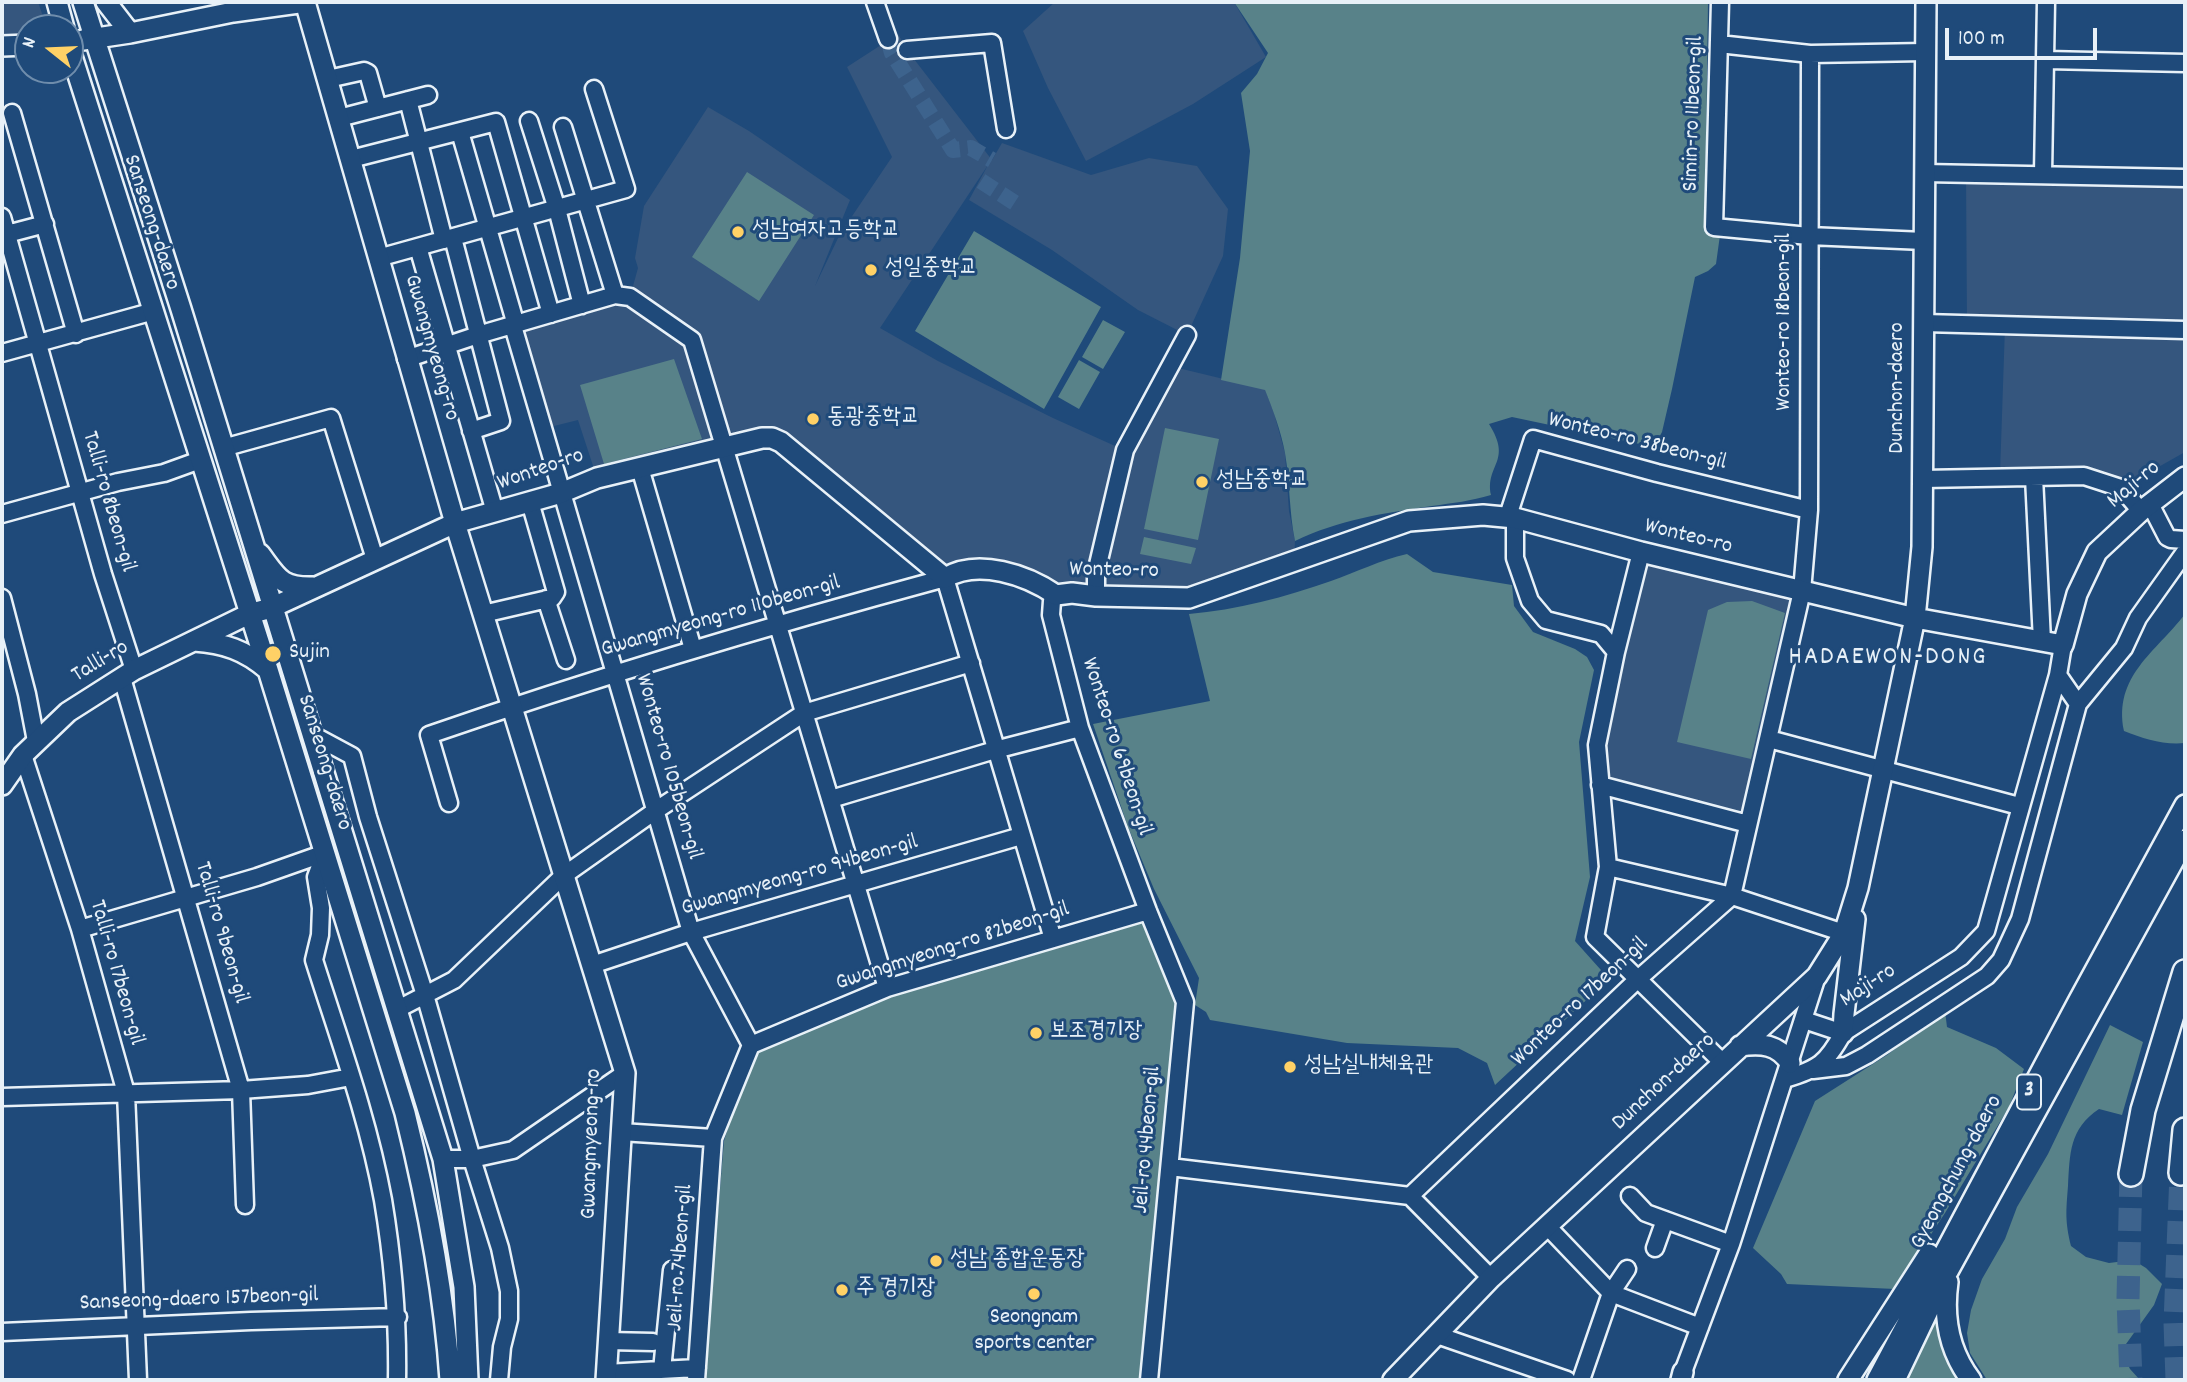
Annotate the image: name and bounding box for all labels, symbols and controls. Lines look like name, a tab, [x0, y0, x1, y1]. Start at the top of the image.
north arrow	[14, 14, 84, 84]
scale bar	[1949, 14, 2101, 58]
text: 100 m	[1958, 25, 2005, 55]
text: N	[16, 34, 45, 52]
street label: Simin-ro 11beon-gil	[1678, 36, 1712, 192]
street label: Sanseong-daero	[115, 152, 185, 294]
place label: 성남여자고등학교	[752, 218, 900, 246]
marker: 성남여자고등학교	[730, 224, 746, 240]
street label: Wonteo-ro 18beon-gil	[1772, 233, 1800, 411]
place label: 성일중학교	[885, 256, 978, 284]
marker: 성일중학교	[863, 262, 879, 278]
street label: Gwangmyeong-ro	[396, 272, 464, 424]
street label: Dunchon-daero	[1885, 322, 1913, 454]
place label: 동광중학교	[827, 405, 920, 433]
street label: Wonteo-ro 38beon-gil	[1545, 407, 1729, 479]
marker: 동광중학교	[805, 411, 821, 427]
street label: Talli-ro 8beon-gil	[74, 429, 140, 575]
street label: Wonteo-ro	[494, 443, 588, 499]
street label: Maji-ro	[2103, 456, 2167, 516]
place label: 성남중학교	[1216, 468, 1309, 496]
marker: 성남중학교	[1194, 474, 1210, 490]
street label: Wonteo-ro	[1641, 514, 1735, 562]
street label: Wonteo-ro	[1069, 557, 1159, 587]
street label: Gwangmyeong-ro 110beon-gil	[598, 571, 844, 665]
street label: Talli-ro	[67, 635, 135, 691]
place label: Sujin	[289, 640, 330, 668]
district label: HADAEWON-DONG	[1790, 643, 1986, 675]
marker: Sujin	[263, 644, 283, 664]
street label: Wonteo-ro 69beon-gil	[1073, 655, 1157, 839]
street label: Wonteo-ro 105beon-gil	[627, 671, 707, 863]
street label: Sanseong-daero	[289, 692, 357, 834]
street label: Gwangmyeong-ro 94beon-gil	[679, 830, 921, 924]
street label: Talli-ro 9beon-gil	[187, 859, 253, 1007]
street label: Talli-ro 17beon-gil	[81, 897, 149, 1049]
street label: Gwangmyeong-ro 82beon-gil	[833, 897, 1073, 999]
street label: Wonteo-ro 17beon-gil	[1507, 932, 1655, 1074]
street label: Maji-ro	[1836, 959, 1902, 1015]
place label: 보조경기장	[1050, 1019, 1143, 1047]
marker: 보조경기장	[1028, 1025, 1044, 1041]
street label: Dunchon-daero	[1608, 1028, 1722, 1138]
place label: 성남실내체육관	[1304, 1053, 1434, 1081]
marker: 성남실내체육관	[1282, 1059, 1298, 1075]
street label: Jeil-ro 44beon-gil	[1129, 1065, 1169, 1215]
street label: Gwangmyeong-ro	[577, 1068, 609, 1220]
road number: 3	[2017, 1074, 2041, 1110]
street label: Gyeongchung-daero	[1906, 1091, 2010, 1255]
street label: Jeil-ro 74beon-gil	[663, 1184, 701, 1332]
place label: 성남 종합운동장	[950, 1247, 1085, 1275]
marker: 성남 종합운동장	[928, 1253, 944, 1269]
place label: 주 경기장	[856, 1276, 935, 1304]
marker: 주 경기장	[834, 1282, 850, 1298]
street label: Sanseong-daero 157beon-gil	[79, 1283, 319, 1319]
marker: Seongnam sports center	[1026, 1286, 1042, 1302]
place label: Seongnam sports center	[974, 1305, 1094, 1359]

